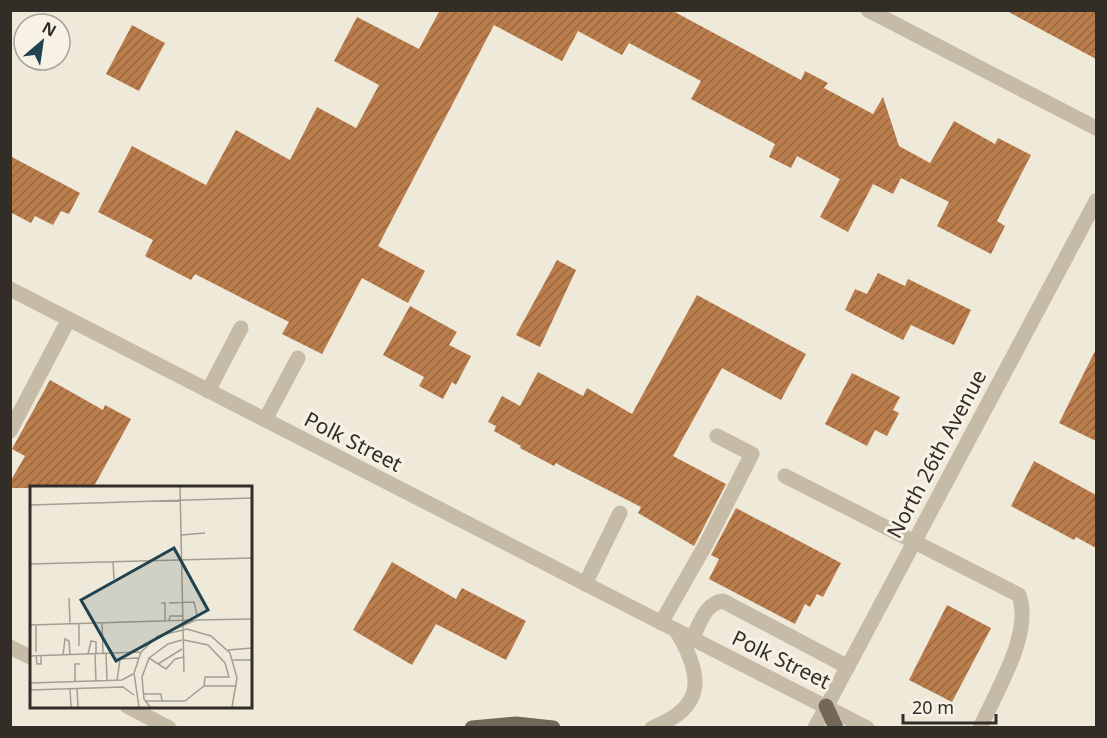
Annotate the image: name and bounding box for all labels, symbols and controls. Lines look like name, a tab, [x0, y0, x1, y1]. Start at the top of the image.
north arrow	[12, 12, 72, 72]
text: N	[38, 16, 60, 42]
street label: North 26th Avenue	[880, 364, 992, 543]
street label: Polk Street	[300, 405, 407, 478]
inset map	[30, 486, 252, 708]
street label: Polk Street	[728, 623, 836, 695]
scale bar	[903, 687, 996, 725]
text: 20 m	[912, 695, 954, 719]

